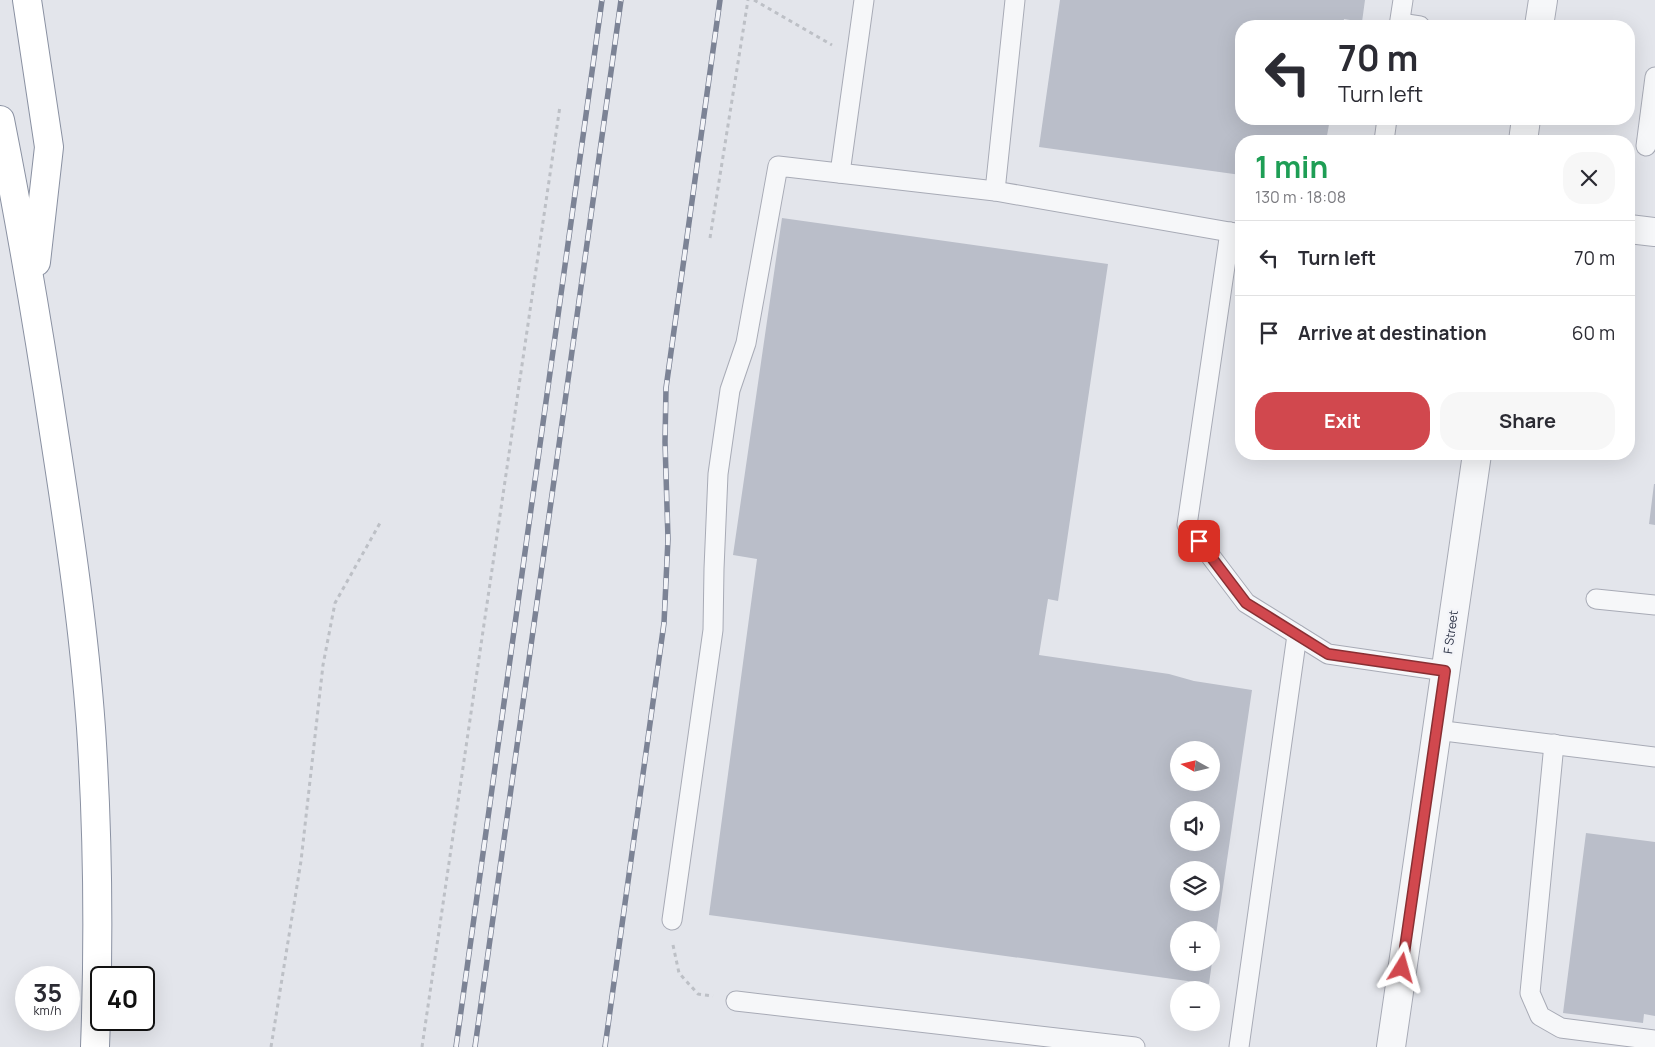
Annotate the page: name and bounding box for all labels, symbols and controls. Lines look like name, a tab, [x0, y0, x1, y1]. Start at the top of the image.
text: 70 m	[1338, 34, 1418, 82]
icon: left	[1255, 40, 1320, 105]
text: Turn left	[1338, 79, 1423, 109]
text: 1 min	[1255, 146, 1328, 187]
button: close	[1563, 152, 1615, 204]
text: 130 m · 18:08	[1255, 186, 1346, 208]
icon: left	[1255, 244, 1283, 272]
text: Turn left	[1298, 245, 1376, 271]
text: 70 m	[1574, 245, 1615, 271]
icon: arrive	[1255, 319, 1283, 347]
text: Arrive at destination	[1298, 320, 1487, 346]
text: 60 m	[1572, 320, 1615, 346]
button: Exit	[1255, 392, 1430, 450]
button: Share	[1440, 392, 1615, 450]
pin	[1178, 520, 1220, 562]
icon: arrive	[1185, 527, 1213, 555]
street label: F Street	[1439, 609, 1462, 655]
north arrow	[1170, 741, 1220, 791]
map controls	[1170, 741, 1220, 1031]
button: sound	[1170, 801, 1220, 851]
button: layers	[1170, 861, 1220, 911]
button: +	[1170, 921, 1220, 971]
position arrow	[1375, 941, 1427, 993]
speed limit sign: 40	[90, 966, 155, 1031]
text: 35	[33, 975, 62, 1010]
button: −	[1170, 981, 1220, 1031]
text: km/h	[34, 1002, 61, 1019]

